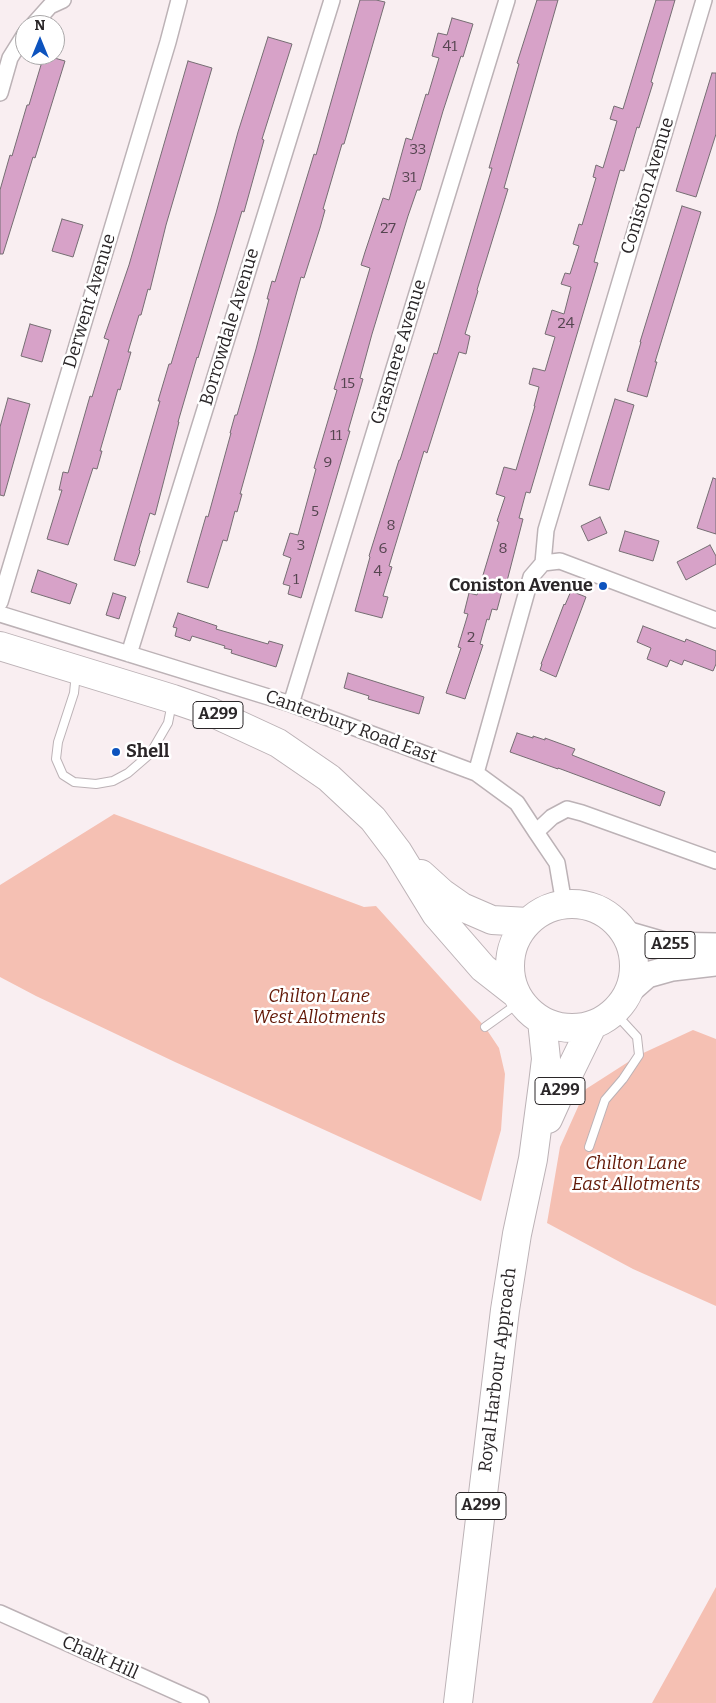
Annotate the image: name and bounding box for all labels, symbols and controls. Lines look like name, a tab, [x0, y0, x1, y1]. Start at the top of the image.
north arrow	[15, 15, 65, 65]
text: N	[35, 17, 45, 34]
house number: 41	[443, 38, 457, 56]
street label: Coniston Avenue	[617, 115, 679, 257]
house number: 33	[410, 141, 426, 159]
house number: 31	[402, 169, 416, 187]
house number: 27	[380, 220, 396, 238]
street label: Derwent Avenue	[59, 231, 121, 371]
street label: Borrowdale Avenue	[196, 246, 264, 408]
street label: Grasmere Avenue	[367, 277, 431, 427]
house number: 24	[558, 315, 574, 333]
house number: 15	[341, 375, 355, 393]
house number: 11	[330, 427, 342, 445]
house number: 9	[324, 454, 332, 472]
house number: 5	[311, 503, 319, 521]
house number: 8	[386, 517, 396, 535]
house number: 3	[297, 537, 305, 555]
house number: 6	[379, 540, 387, 558]
house number: 8	[498, 540, 508, 558]
house number: 4	[374, 563, 382, 581]
house number: 1	[293, 571, 299, 589]
place label: Coniston Avenue	[449, 575, 593, 597]
marker: Coniston Avenue	[597, 580, 609, 592]
house number: 2	[467, 629, 475, 647]
street label: Canterbury Road East	[262, 686, 440, 768]
road number: A299	[193, 702, 243, 728]
place label: Shell	[126, 741, 169, 763]
marker: Shell	[110, 746, 122, 758]
road number: A255	[645, 932, 695, 958]
park label: Chilton Lane West Allotments	[252, 986, 386, 1028]
road number: A299	[535, 1078, 585, 1104]
park label: Chilton Lane East Allotments	[572, 1153, 700, 1196]
street label: Royal Harbour Approach	[475, 1266, 521, 1474]
road number: A299	[456, 1492, 506, 1520]
street label: Chalk Hill	[59, 1632, 141, 1684]

